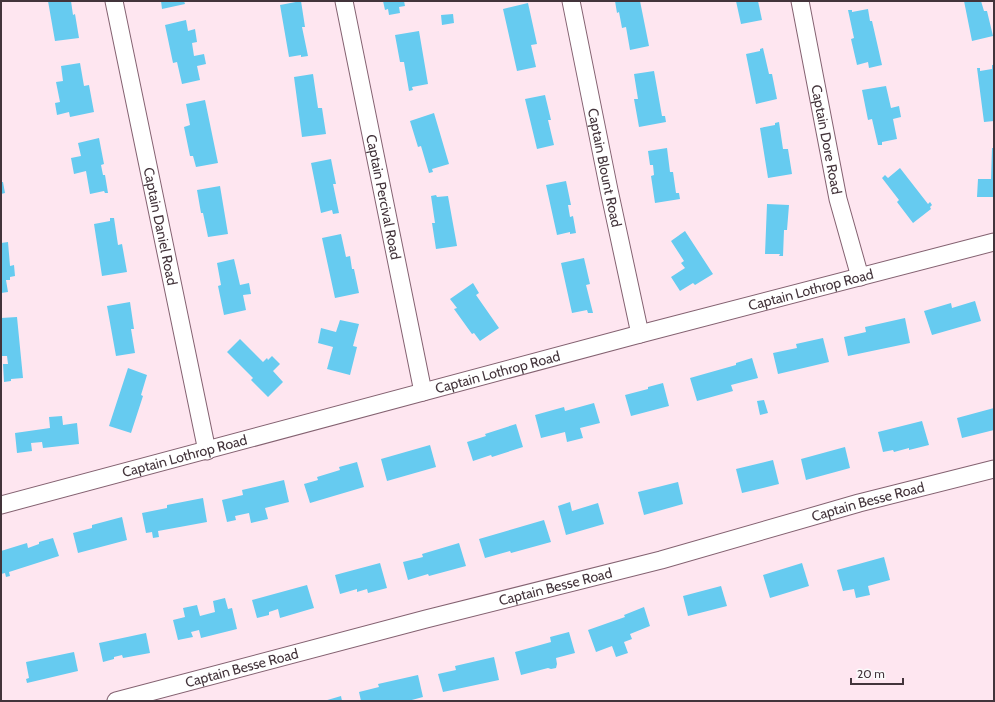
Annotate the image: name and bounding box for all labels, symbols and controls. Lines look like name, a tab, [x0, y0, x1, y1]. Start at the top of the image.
street label: Captain Dore Road	[807, 83, 846, 196]
street label: Captain Blount Road	[584, 107, 626, 229]
street label: Captain Percival Road	[362, 133, 405, 261]
street label: Captain Daniel Road	[140, 166, 182, 287]
street label: Captain Lothrop Road	[746, 265, 875, 314]
street label: Captain Lothrop Road	[433, 347, 562, 397]
street label: Captain Lothrop Road	[120, 431, 249, 481]
street label: Captain Besse Road	[809, 478, 926, 525]
street label: Captain Besse Road	[497, 564, 614, 609]
street label: Captain Besse Road	[183, 644, 300, 691]
scale bar	[851, 660, 903, 686]
text: 20 m	[857, 666, 885, 681]

